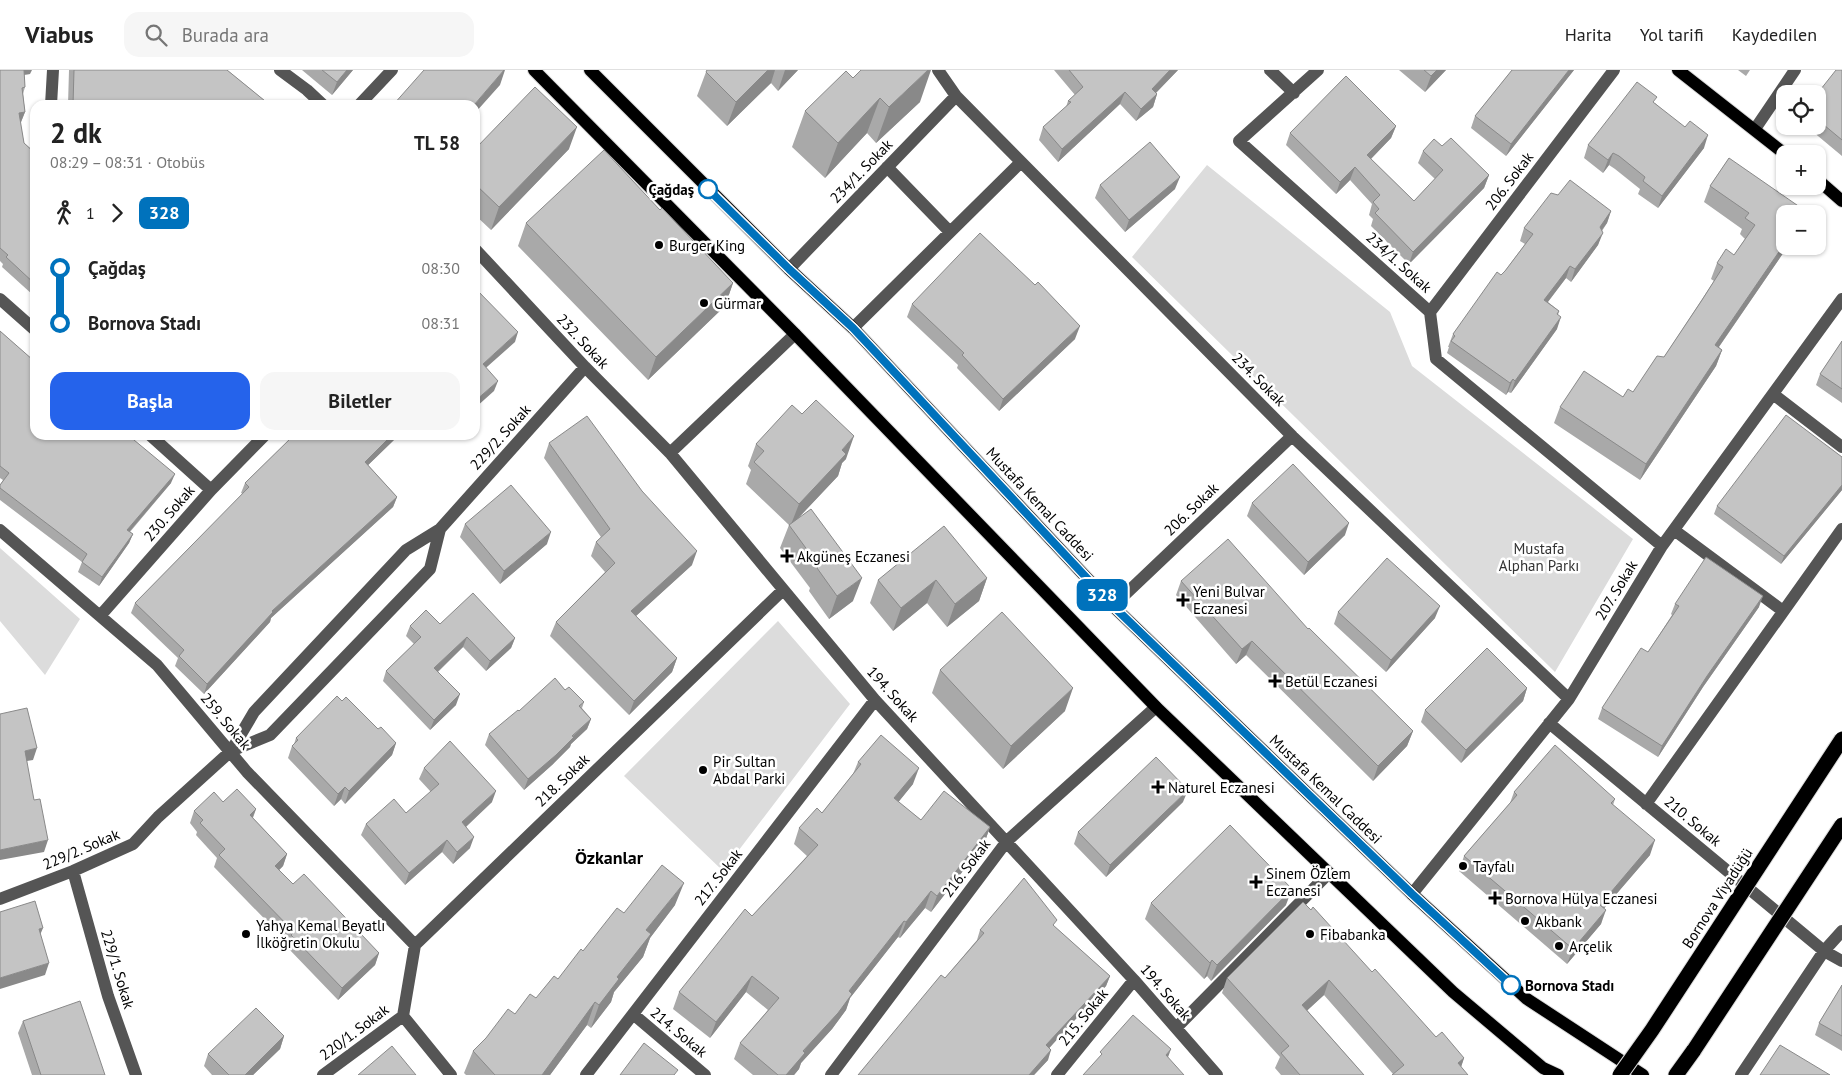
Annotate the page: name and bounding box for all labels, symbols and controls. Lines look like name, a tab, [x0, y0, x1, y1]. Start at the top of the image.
search box	[124, 12, 474, 57]
text: Viabus	[25, 19, 94, 50]
icon: search	[142, 21, 170, 49]
text: Burada ara	[182, 23, 269, 47]
text: Harita	[1565, 23, 1612, 46]
text: Yol tarifi	[1640, 23, 1704, 46]
text: Kaydedilen	[1732, 23, 1817, 46]
map controls	[1776, 85, 1826, 255]
button: locate	[1776, 85, 1826, 135]
text: 2 dk	[50, 114, 102, 151]
text: TL 58	[414, 131, 460, 155]
street label: 234/1. Sokak	[826, 134, 897, 207]
button: +	[1776, 145, 1826, 195]
street label: 206. Sokak	[1481, 147, 1538, 214]
text: 08:29 – 08:31 · Otobüs	[50, 152, 205, 172]
marker: Çağdaş	[698, 179, 718, 199]
place label: Çağdaş	[648, 180, 694, 199]
icon: walk	[50, 199, 78, 227]
icon: forward	[103, 199, 131, 227]
text: 328	[149, 201, 179, 224]
text: 1	[86, 203, 95, 223]
button: −	[1776, 205, 1826, 255]
street label: 234/1. Sokak	[1362, 228, 1436, 297]
place label: Burger King	[669, 236, 745, 255]
marker: Burger King	[653, 239, 665, 251]
text: Çağdaş	[88, 256, 146, 280]
text: 08:30	[422, 258, 460, 278]
place label: Gürmar	[714, 294, 761, 313]
marker: Gürmar	[698, 297, 710, 309]
street label: 232. Sokak	[553, 310, 614, 373]
text: Bornova Stadı	[88, 311, 201, 335]
text: 08:31	[422, 313, 460, 333]
street label: 234. Sokak	[1228, 348, 1290, 410]
button: Başla	[50, 372, 250, 430]
button: Biletler	[260, 372, 460, 430]
street label: 229/2. Sokak	[466, 400, 535, 474]
street label: Mustafa Kemal Caddesi	[982, 443, 1098, 565]
street label: 206. Sokak	[1160, 478, 1223, 540]
street label: 230. Sokak	[139, 480, 199, 545]
park label: Mustafa Alphan Parkı	[1499, 539, 1579, 575]
place label: Akgüneş Eczanesi	[797, 547, 910, 566]
marker: Akgüneş Eczanesi	[781, 550, 793, 562]
street label: 207. Sokak	[1591, 556, 1642, 624]
line badge: 328	[1073, 579, 1131, 611]
place label: Yeni Bulvar Eczanesi	[1193, 582, 1265, 618]
text: 328	[1087, 583, 1117, 606]
marker: Yeni Bulvar Eczanesi	[1177, 594, 1189, 606]
street label: 194. Sokak	[863, 662, 923, 726]
place label: Betül Eczanesi	[1285, 672, 1378, 691]
marker: Betül Eczanesi	[1269, 675, 1281, 687]
street label: 259. Sokak	[197, 689, 256, 754]
street label: Mustafa Kemal Caddesi	[1266, 730, 1386, 848]
street label: 218. Sokak	[531, 749, 594, 811]
place label: Pir Sultan Abdal Parki	[713, 752, 785, 788]
marker: Pir Sultan Abdal Parki	[697, 764, 709, 776]
place label: Naturel Eczanesi	[1168, 778, 1275, 797]
marker: Naturel Eczanesi	[1152, 781, 1164, 793]
street label: 210. Sokak	[1661, 792, 1726, 851]
street label: 229/2. Sokak	[40, 824, 123, 874]
street label: 216. Sokak	[938, 834, 995, 901]
street label: 217. Sokak	[690, 844, 747, 909]
street label: Bornova Viyadüğü	[1678, 844, 1756, 952]
district label: Özkanlar	[575, 846, 644, 869]
place label: Tayfalı	[1473, 857, 1515, 876]
marker: Tayfalı	[1457, 860, 1469, 872]
place label: Sinem Özlem Eczanesi	[1266, 864, 1351, 900]
marker: Sinem Özlem Eczanesi	[1250, 876, 1262, 888]
place label: Bornova Hülya Eczanesi	[1505, 889, 1658, 908]
marker: Bornova Hülya Eczanesi	[1489, 892, 1501, 904]
place label: Akbank	[1535, 912, 1583, 931]
marker: Akbank	[1519, 915, 1531, 927]
place label: Yahya Kemal Beyatlı İlköğretin Okulu	[256, 916, 385, 952]
place label: Fibabanka	[1320, 925, 1386, 944]
street label: 229/1. Sokak	[97, 927, 139, 1012]
marker: Yahya Kemal Beyatlı İlköğretin Okulu	[240, 928, 252, 940]
marker: Fibabanka	[1304, 928, 1316, 940]
place label: Arçelik	[1569, 937, 1613, 956]
marker: Arçelik	[1553, 940, 1565, 952]
street label: 194. Sokak	[1136, 960, 1196, 1025]
marker: Bornova Stadı	[1501, 975, 1521, 995]
place label: Bornova Stadı	[1525, 976, 1614, 995]
street label: 215. Sokak	[1054, 984, 1112, 1050]
street label: 220/1. Sokak	[316, 999, 393, 1064]
street label: 214. Sokak	[647, 1003, 712, 1062]

